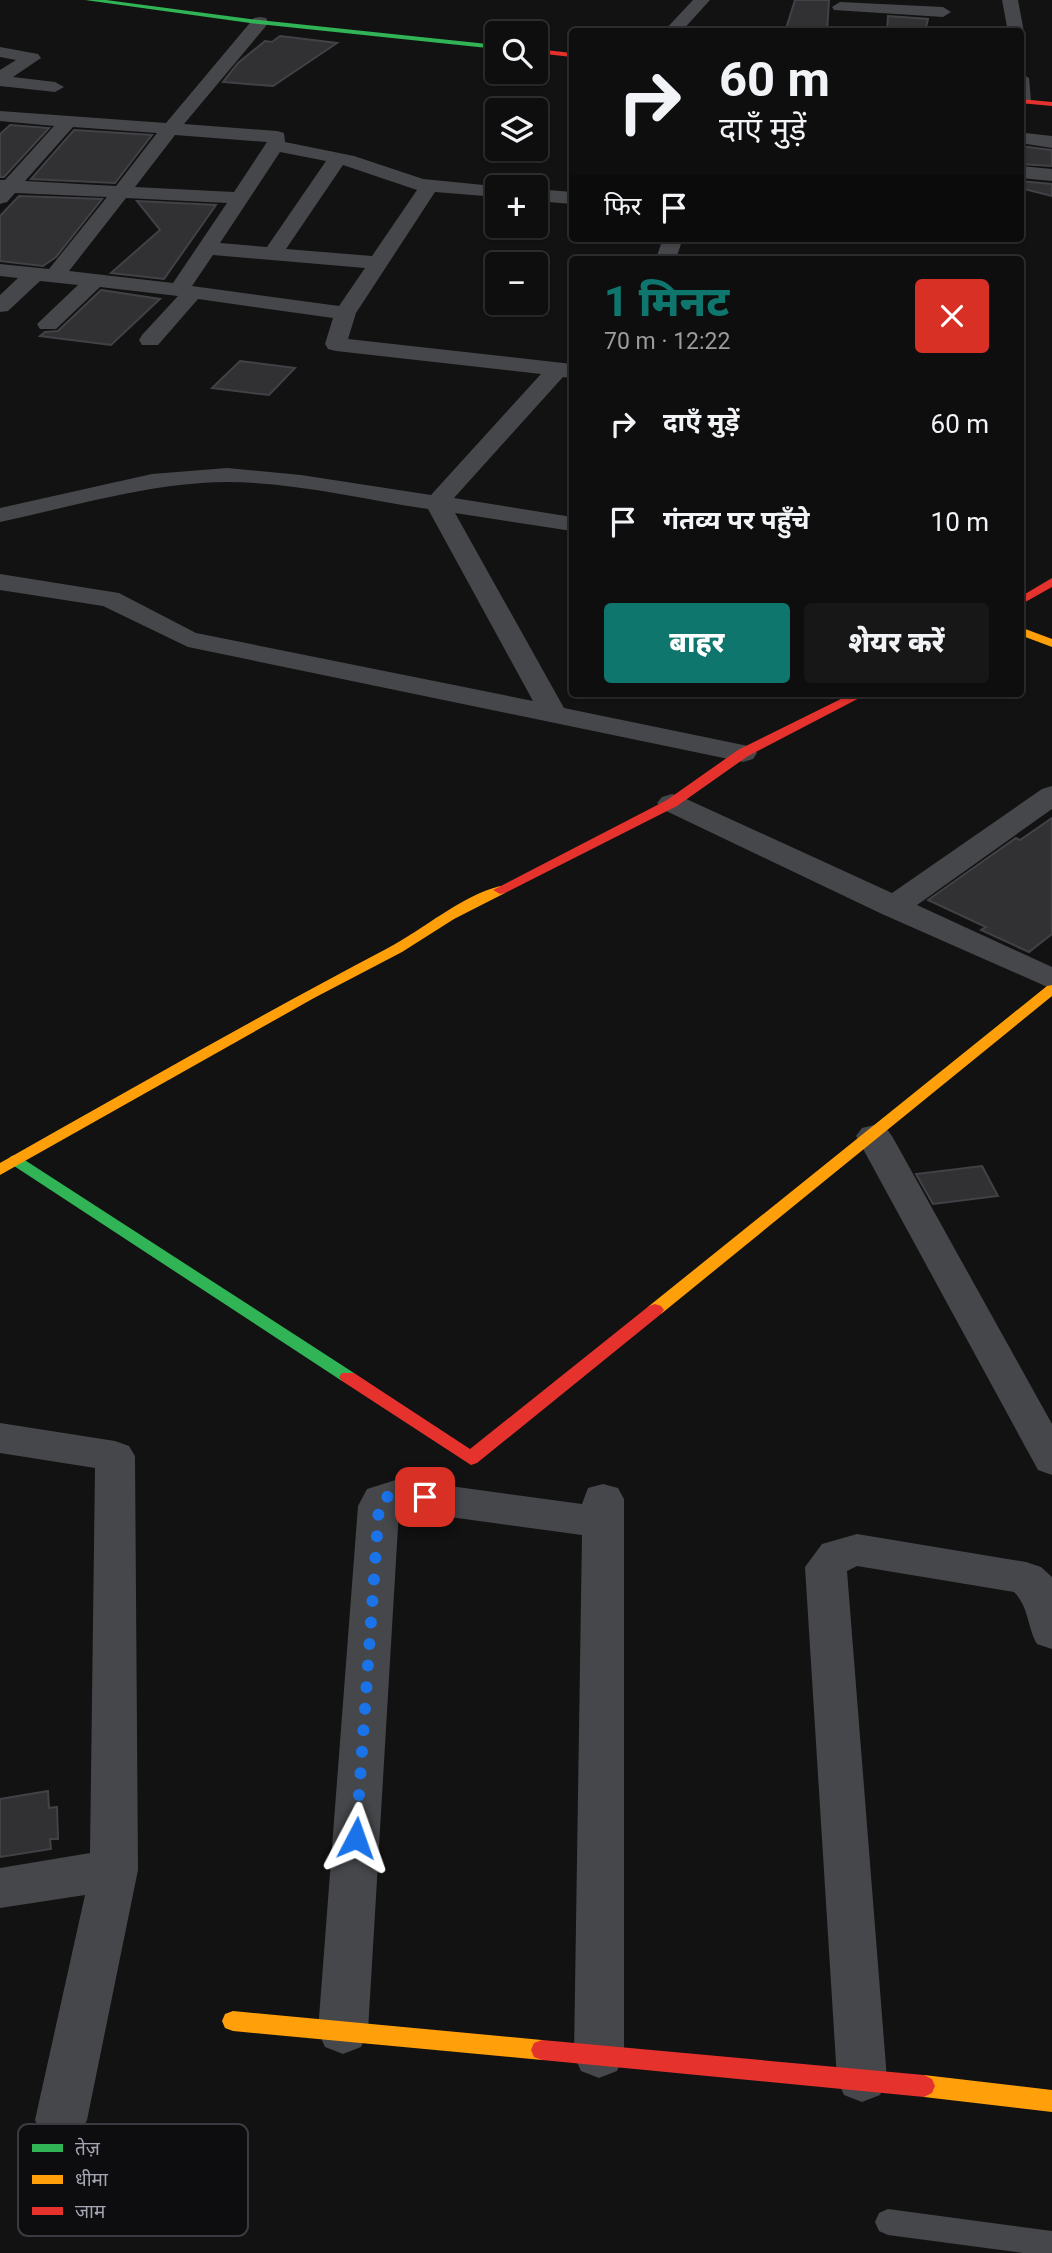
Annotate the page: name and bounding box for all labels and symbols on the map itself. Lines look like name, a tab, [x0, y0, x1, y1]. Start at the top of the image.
pin	[395, 1467, 455, 1527]
position arrow	[319, 1801, 393, 1875]
legend	[18, 2124, 248, 2236]
text: तेज़	[75, 2137, 101, 2160]
text: धीमा	[75, 2168, 109, 2191]
text: जाम	[75, 2200, 106, 2223]

